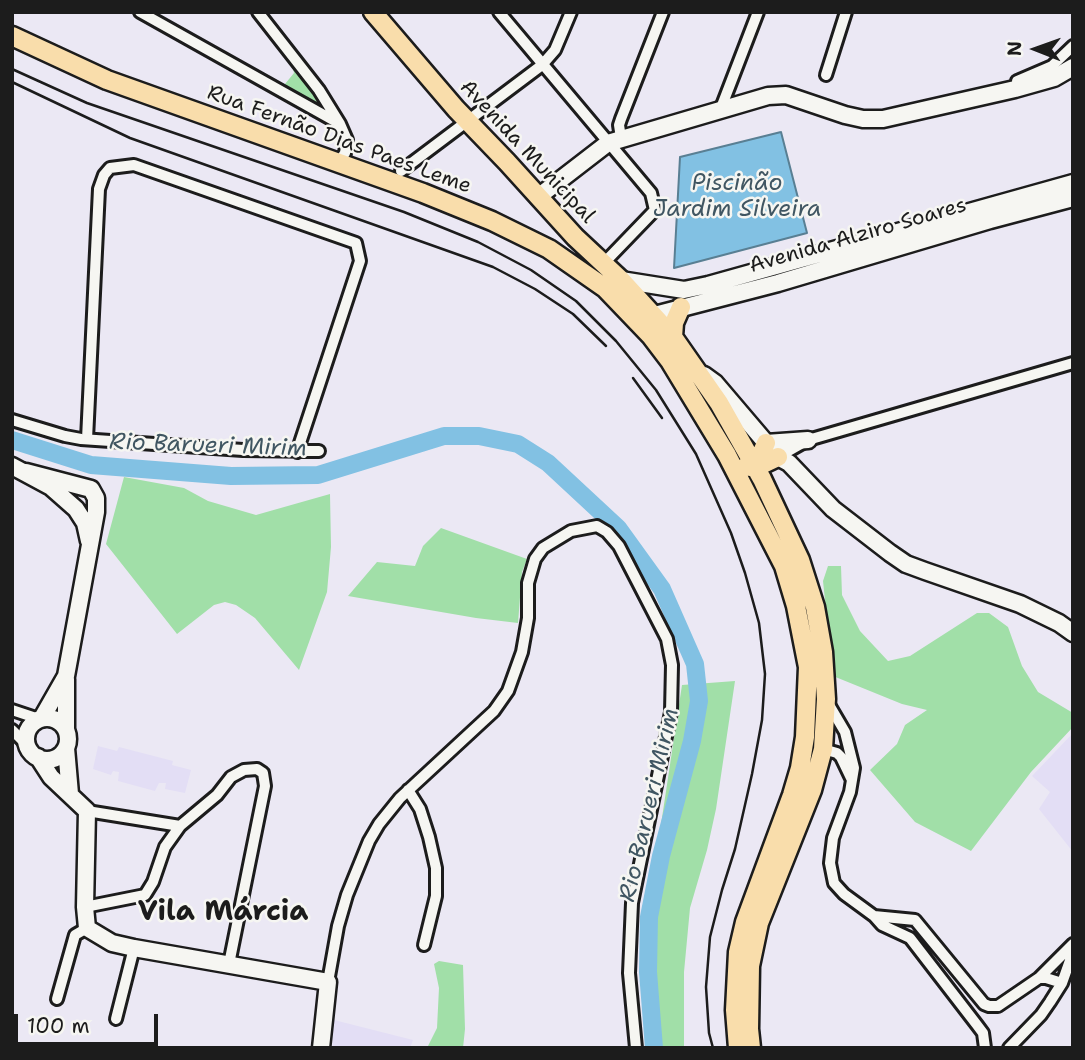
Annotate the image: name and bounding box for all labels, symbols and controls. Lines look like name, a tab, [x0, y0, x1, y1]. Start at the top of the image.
north arrow	[1001, 14, 1071, 84]
text: N	[1002, 41, 1027, 56]
street label: Avenida Municipal	[454, 75, 600, 229]
street label: Rua Fernão Dias Paes Leme	[204, 80, 474, 200]
water label: Piscinão Jardim Silveira	[653, 170, 821, 224]
street label: Avenida Alziro Soares	[747, 193, 969, 279]
water label: Rio Barueri Mirim	[109, 429, 307, 463]
water label: Rio Barueri Mirim	[614, 706, 686, 904]
district label: Vila Márcia	[138, 896, 308, 930]
scale bar	[18, 1000, 161, 1044]
text: 100 m	[27, 1012, 90, 1040]

